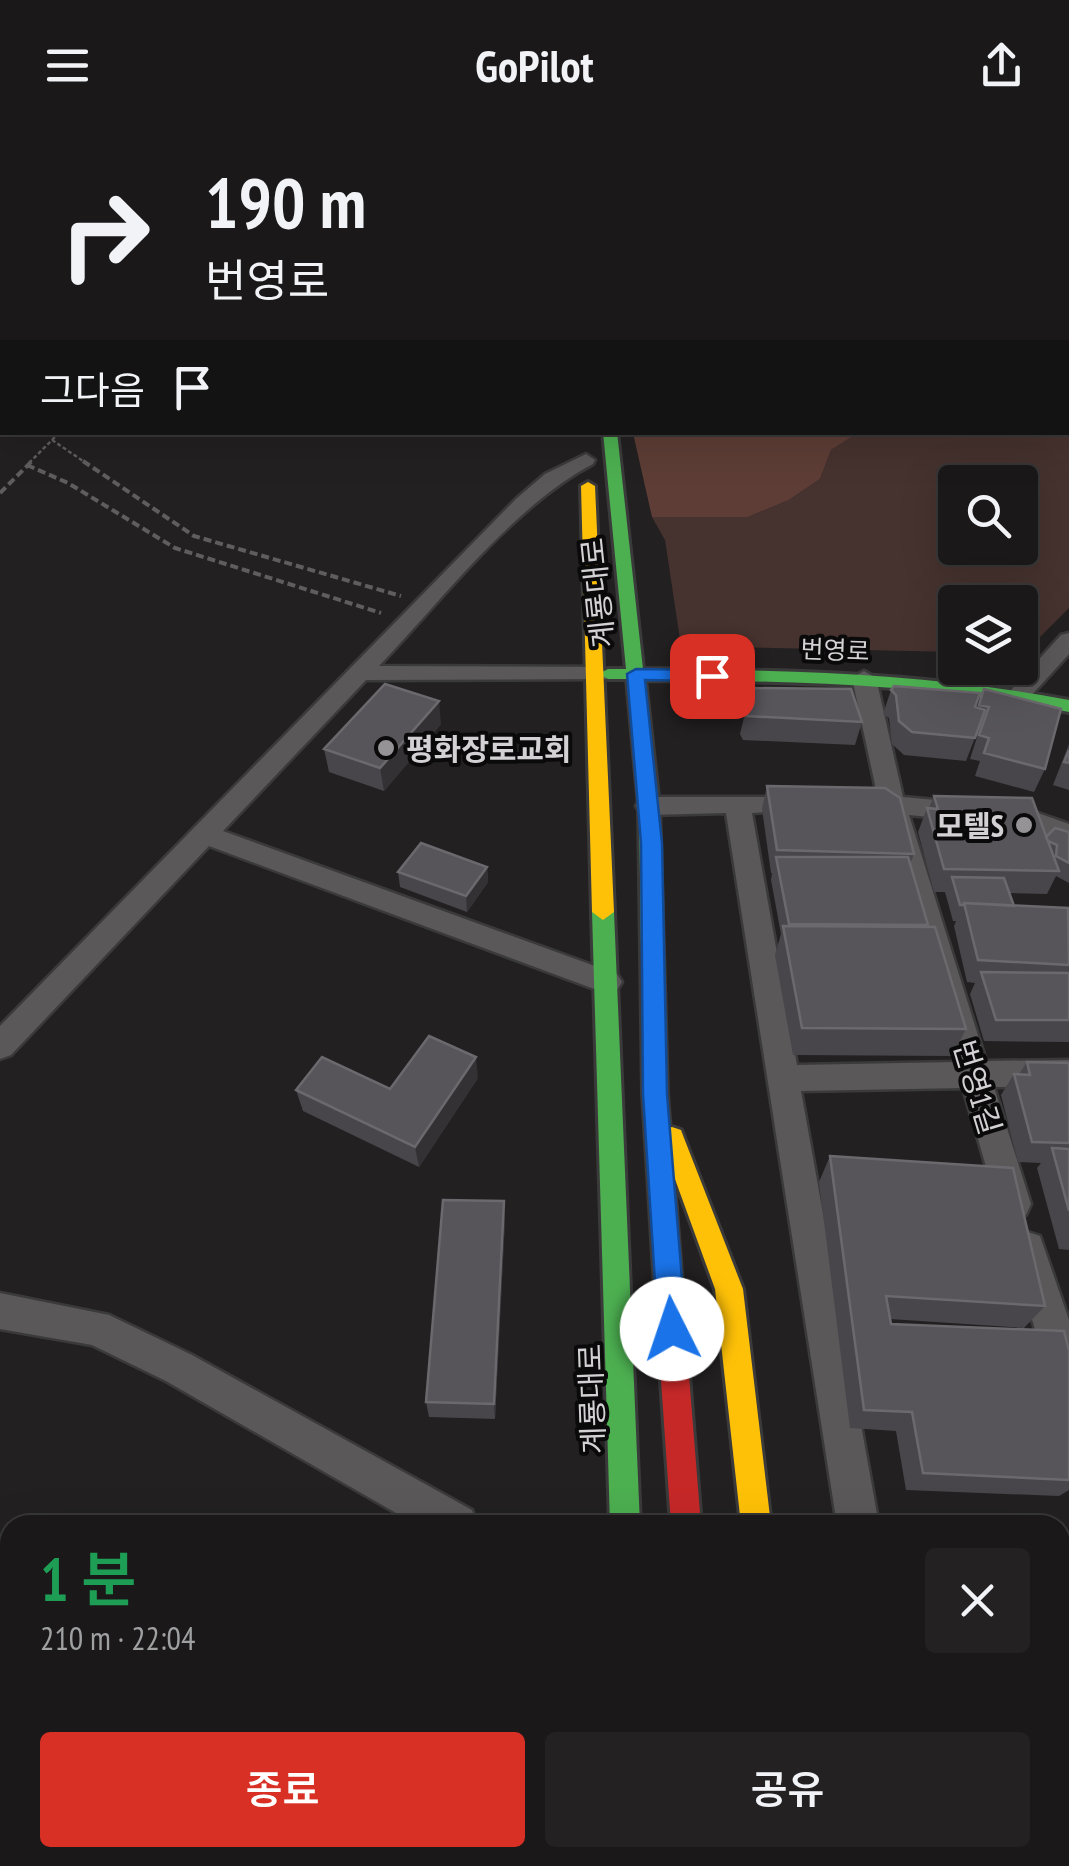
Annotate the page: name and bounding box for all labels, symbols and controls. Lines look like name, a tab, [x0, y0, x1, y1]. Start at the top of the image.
text: GoPilot	[475, 36, 594, 94]
icon: menu	[40, 38, 95, 93]
icon: share	[974, 38, 1029, 93]
text: 190 m	[205, 157, 366, 247]
icon: right	[40, 170, 170, 300]
text: 번영로	[205, 251, 329, 309]
icon: arrive	[165, 360, 220, 415]
text: 그다음	[40, 365, 145, 414]
map controls	[938, 465, 1038, 685]
button: search	[938, 465, 1038, 565]
street label: 계룡대로	[572, 536, 622, 650]
button: layers	[938, 585, 1038, 685]
street label: 번영로	[800, 633, 870, 667]
pin	[670, 634, 755, 719]
icon: arrive	[685, 649, 740, 704]
place label: 평화장로교회	[406, 729, 572, 768]
marker: 평화장로교회	[375, 737, 397, 759]
place label: 모텔S	[936, 806, 1004, 845]
marker: 모텔S	[1013, 814, 1035, 836]
street label: 번영1길	[945, 1035, 1011, 1139]
position arrow	[620, 1277, 724, 1381]
street label: 계룡대로	[570, 1343, 612, 1455]
text: 1 분	[40, 1540, 136, 1618]
button: close	[925, 1548, 1030, 1653]
text: 210 m · 22:04	[40, 1617, 195, 1659]
button: 종료	[40, 1732, 525, 1847]
button: 공유	[545, 1732, 1030, 1847]

